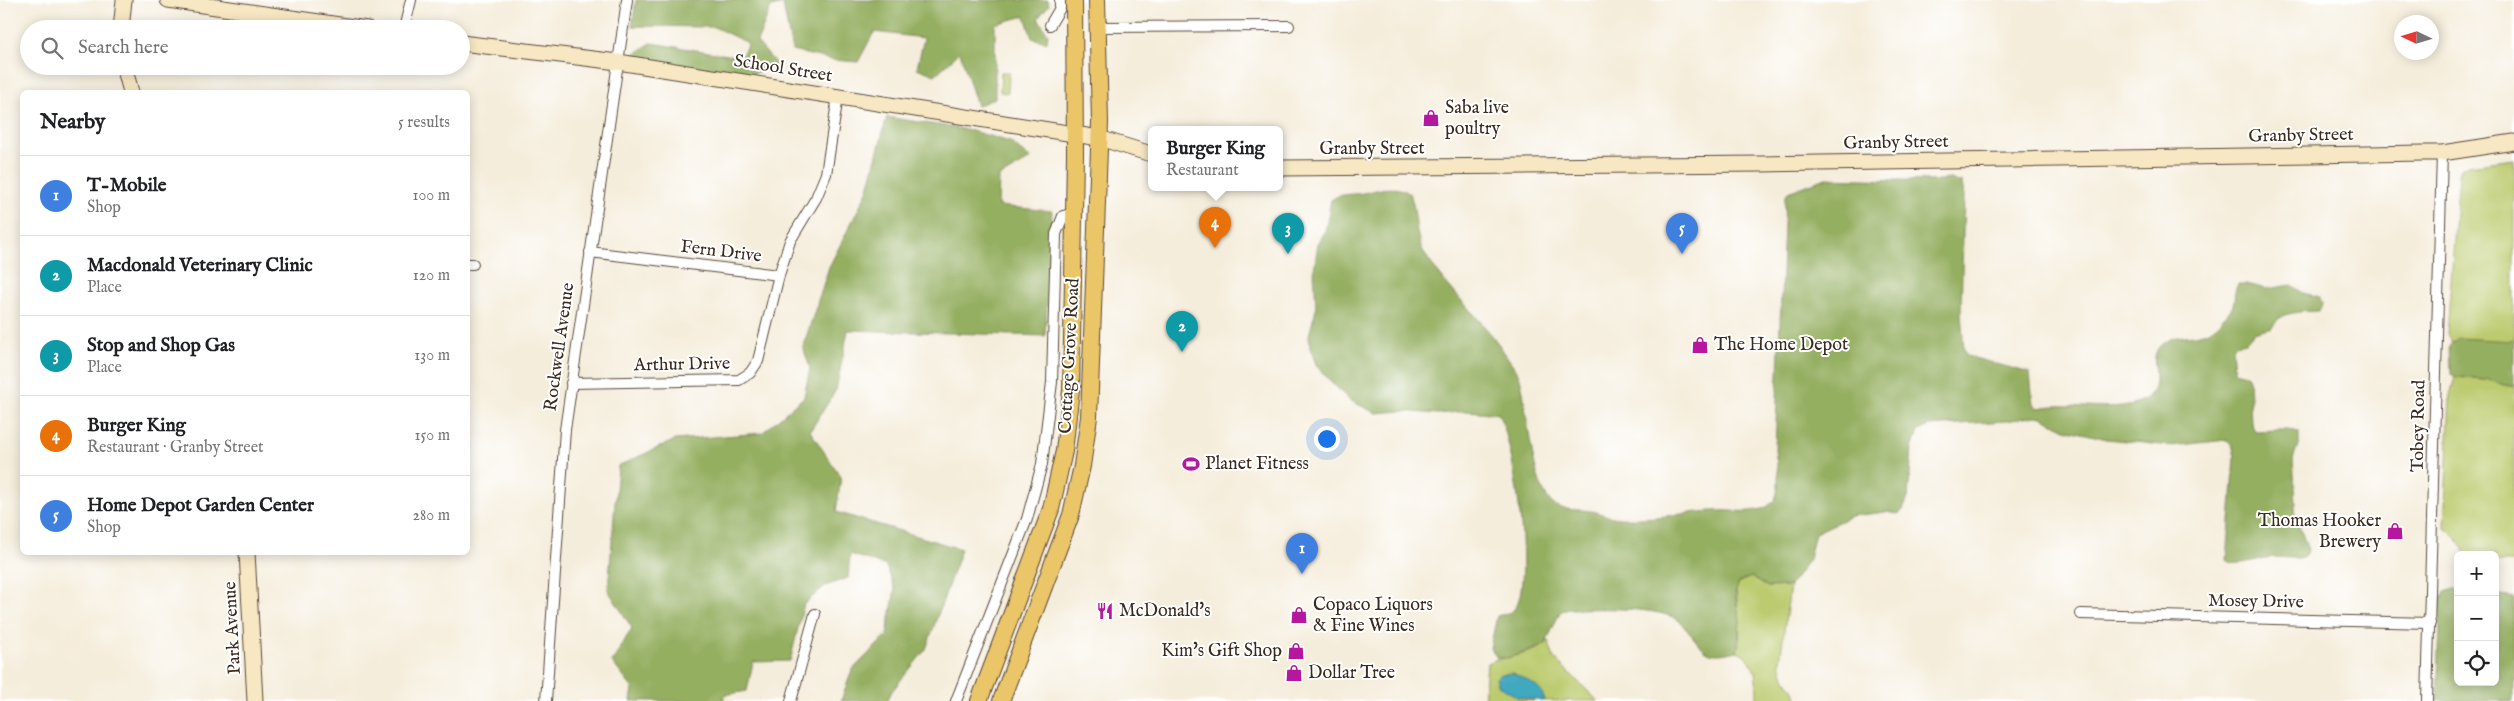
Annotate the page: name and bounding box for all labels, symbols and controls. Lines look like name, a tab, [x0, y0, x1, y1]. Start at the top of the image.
north arrow	[2394, 15, 2439, 60]
search box	[20, 20, 470, 75]
icon: search	[38, 34, 66, 62]
text: Search here	[78, 36, 169, 60]
street label: School Street	[732, 50, 834, 88]
place label: Saba live poultry	[1445, 97, 1509, 141]
shop icon: Saba live poultry	[1421, 108, 1441, 128]
text: Nearby	[40, 109, 105, 136]
text: 5 results	[398, 113, 450, 133]
street label: Granby Street	[2248, 124, 2354, 148]
popup	[1148, 126, 1283, 191]
street label: Granby Street	[1843, 131, 1949, 155]
text: Burger King	[1166, 137, 1265, 161]
street label: Granby Street	[1319, 138, 1425, 161]
text: Restaurant	[1166, 161, 1239, 181]
text: T-Mobile	[87, 174, 167, 198]
text: 1	[53, 186, 59, 206]
text: 100 m	[413, 186, 450, 206]
text: Shop	[87, 198, 121, 218]
pin: 4	[1199, 207, 1231, 248]
pin: 3	[1272, 213, 1304, 254]
pin: 5	[1666, 213, 1698, 254]
street label: Fern Drive	[679, 236, 763, 268]
text: Macdonald Veterinary Clinic	[87, 254, 313, 278]
text: 2	[52, 266, 60, 286]
text: 120 m	[413, 266, 450, 286]
street label: Cottage Grove Road	[1054, 277, 1086, 434]
text: Place	[87, 278, 122, 298]
street label: Rockwell Avenue	[540, 281, 580, 413]
pin: 2	[1166, 311, 1198, 352]
text: Stop and Shop Gas	[87, 334, 235, 358]
place label: The Home Depot	[1714, 334, 1848, 357]
shop icon: The Home Depot	[1690, 335, 1710, 355]
text: 3	[53, 346, 59, 366]
text: 130 m	[414, 346, 450, 366]
street label: Arthur Drive	[633, 353, 730, 377]
text: Place	[87, 358, 122, 378]
street label: Tobey Road	[2407, 379, 2431, 472]
text: Burger King	[87, 414, 186, 438]
text: 4	[52, 426, 60, 446]
text: 150 m	[415, 426, 450, 446]
your location	[1314, 426, 1340, 452]
text: Restaurant · Granby Street	[87, 438, 264, 458]
place label: Planet Fitness	[1205, 453, 1309, 476]
sports icon: Planet Fitness	[1181, 454, 1201, 474]
text: Home Depot Garden Center	[87, 494, 314, 518]
text: 5	[53, 506, 59, 526]
text: 280 m	[413, 506, 450, 526]
place label: Thomas Hooker Brewery	[2258, 510, 2381, 554]
text: Shop	[87, 518, 121, 538]
shop icon: Thomas Hooker Brewery	[2385, 521, 2405, 541]
pin: 1	[1286, 533, 1318, 574]
map controls	[2454, 551, 2499, 686]
button: +	[2454, 551, 2499, 596]
street label: Park Avenue	[219, 581, 247, 675]
street label: Mosey Drive	[2208, 590, 2304, 614]
place label: Copaco Liquors & Fine Wines	[1313, 594, 1433, 638]
button: −	[2454, 596, 2499, 641]
place label: McDonald's	[1119, 600, 1211, 623]
restaurant icon: McDonald's	[1095, 601, 1115, 621]
shop icon: Copaco Liquors & Fine Wines	[1289, 605, 1309, 625]
place label: Kim's Gift Shop	[1161, 640, 1282, 663]
shop icon: Kim's Gift Shop	[1286, 641, 1306, 661]
button: locate	[2454, 641, 2499, 686]
place label: Dollar Tree	[1308, 662, 1395, 685]
shop icon: Dollar Tree	[1284, 663, 1304, 683]

